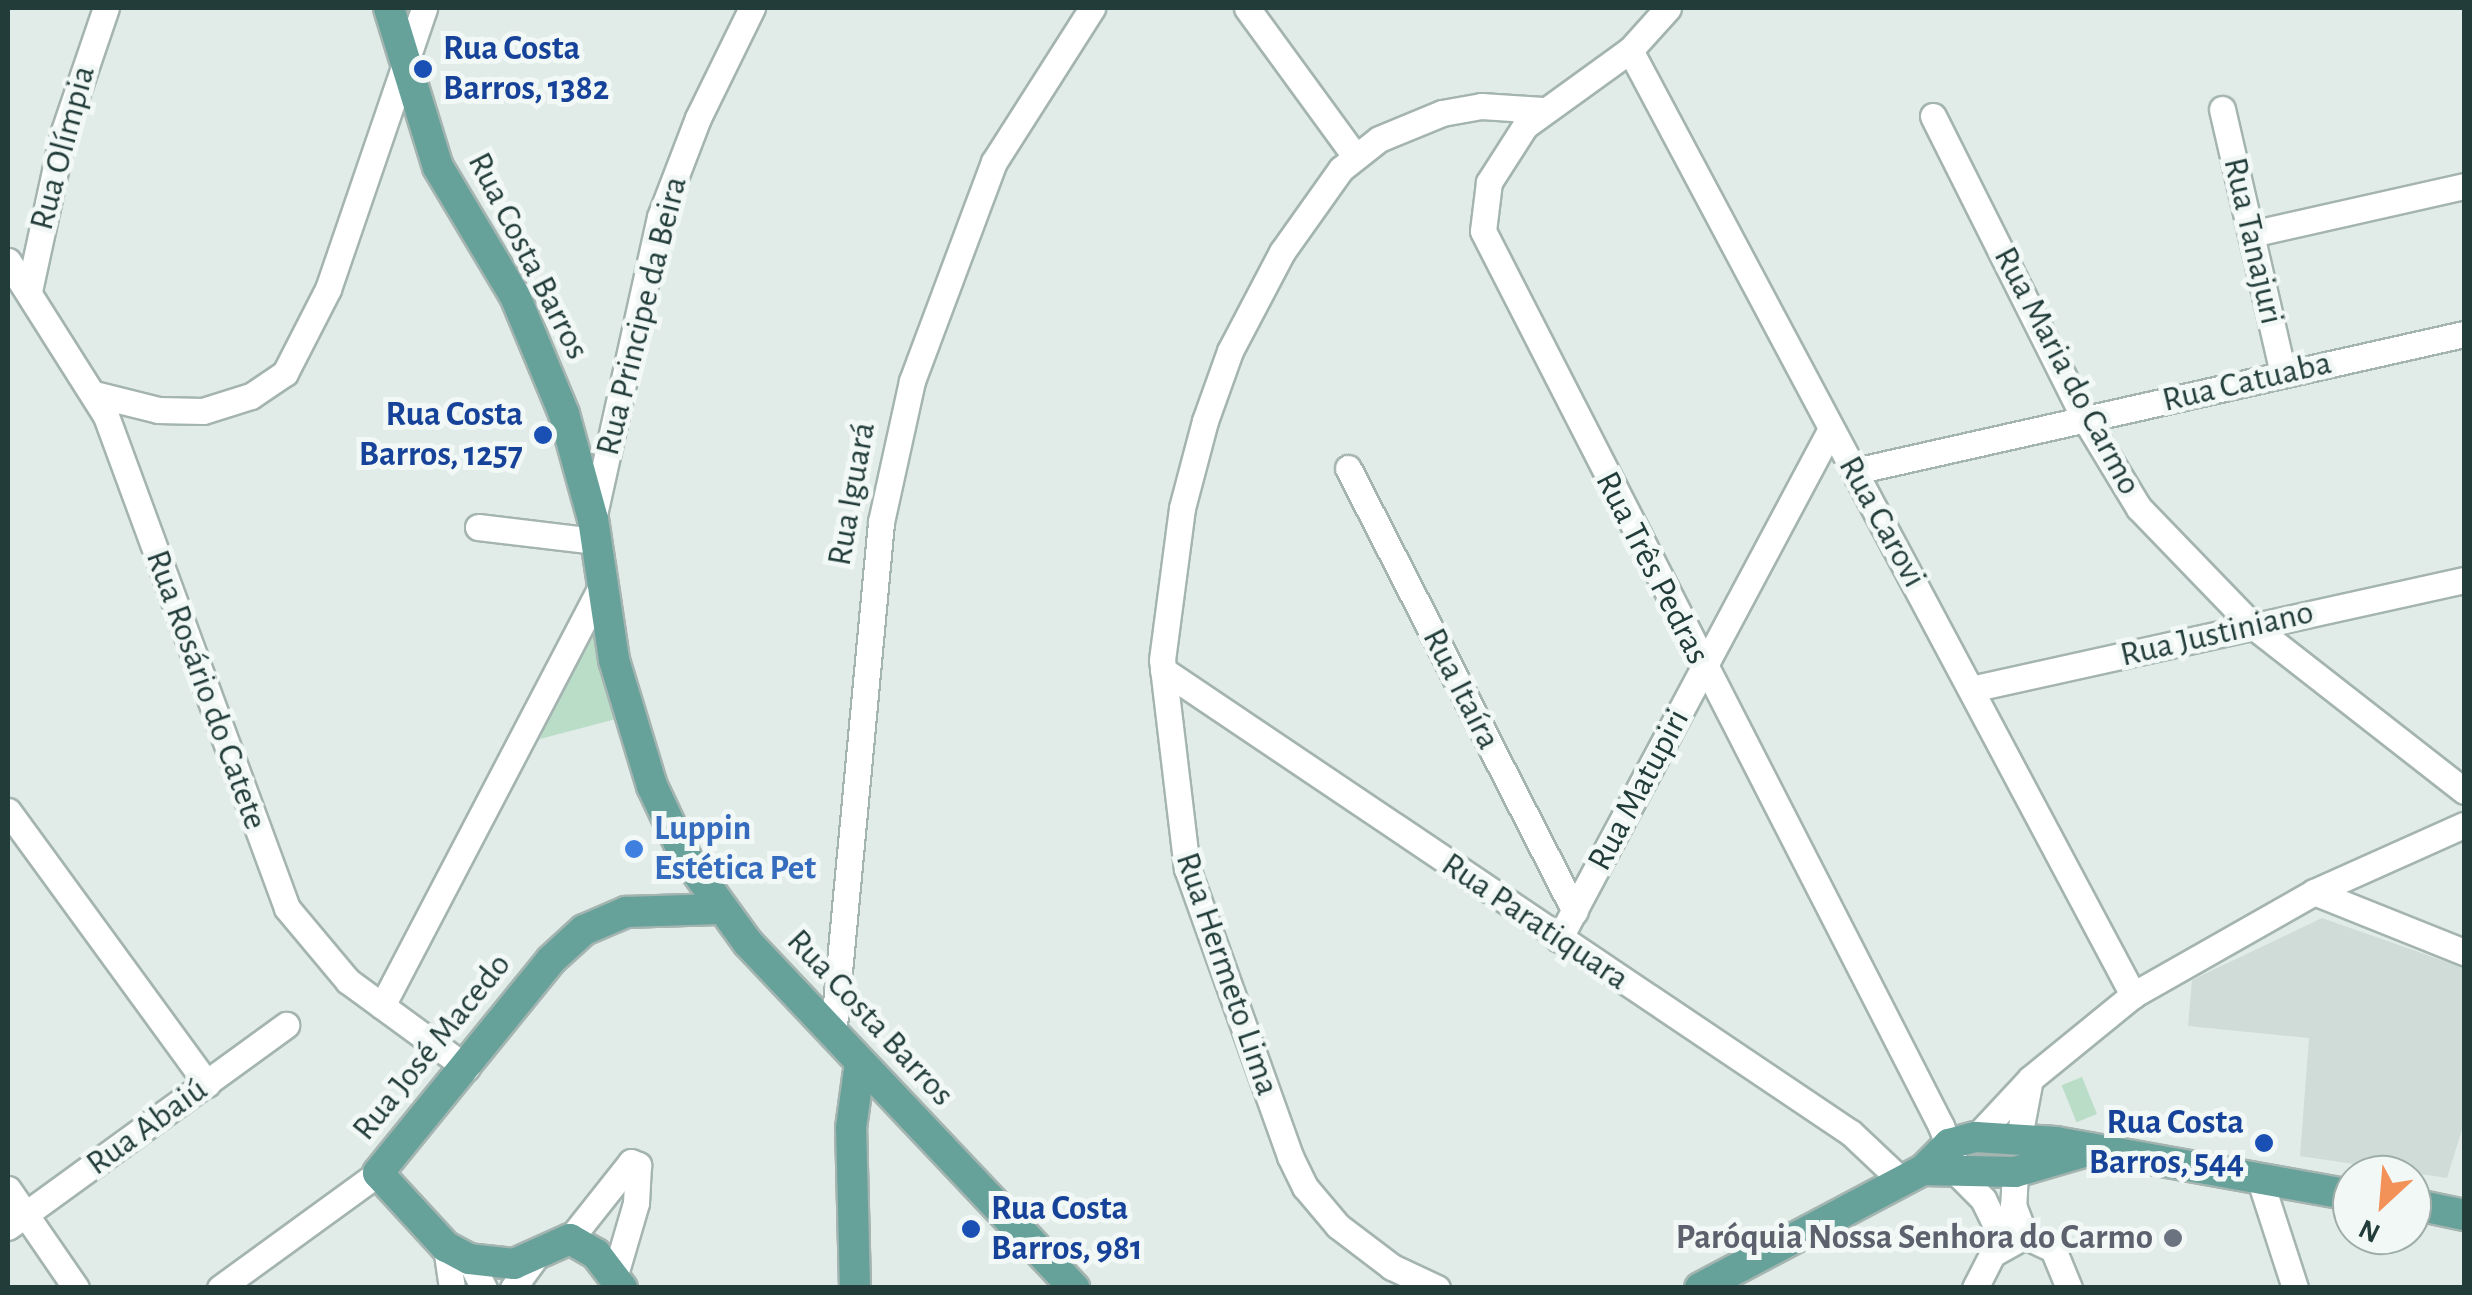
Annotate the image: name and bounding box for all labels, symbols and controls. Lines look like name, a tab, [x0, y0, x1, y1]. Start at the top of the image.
place label: Rua Costa Barros, 1382	[443, 28, 609, 110]
marker: Rua Costa Barros, 1382	[412, 58, 434, 80]
street label: Rua Olímpia	[21, 61, 105, 235]
street label: Rua Costa Barros	[458, 146, 598, 366]
street label: Rua Tanajuri	[2213, 153, 2293, 329]
street label: Rua Principe da Beira	[587, 172, 697, 460]
street label: Rua Maria do Carmo	[1984, 240, 2150, 502]
street label: Rua Catuaba	[2158, 342, 2336, 422]
place label: Rua Costa Barros, 1257	[359, 394, 523, 476]
street label: Rua Iguará	[819, 419, 885, 569]
marker: Rua Costa Barros, 1257	[532, 424, 554, 446]
street label: Rua Carovi	[1829, 449, 1935, 595]
street label: Rua Três Pedras	[1585, 465, 1719, 671]
street label: Rua Rosário do Catete	[136, 544, 276, 836]
street label: Rua Justiniano	[2116, 591, 2318, 677]
street label: Rua Itaíra	[1413, 621, 1509, 757]
street label: Rua Matupiri	[1579, 702, 1699, 878]
place label: Luppin Estética Pet	[654, 808, 816, 890]
marker: Luppin Estética Pet	[623, 838, 645, 860]
street label: Rua Paratiquara	[1433, 844, 1637, 1000]
street label: Rua Hermeto Lima	[1166, 847, 1288, 1101]
street label: Rua Costa Barros	[777, 921, 963, 1115]
street label: Rua José Macedo	[344, 945, 520, 1149]
street label: Rua Abaiú	[78, 1069, 216, 1185]
place label: Rua Costa Barros, 544	[2089, 1102, 2244, 1184]
marker: Rua Costa Barros, 544	[2253, 1132, 2275, 1154]
north arrow	[2332, 1155, 2432, 1255]
place label: Rua Costa Barros, 981	[991, 1188, 1143, 1270]
text: N	[2355, 1213, 2385, 1247]
place label: Paróquia Nossa Senhora do Carmo	[1676, 1217, 2153, 1259]
marker: Rua Costa Barros, 981	[960, 1218, 982, 1240]
marker: Paróquia Nossa Senhora do Carmo	[2162, 1227, 2184, 1249]

